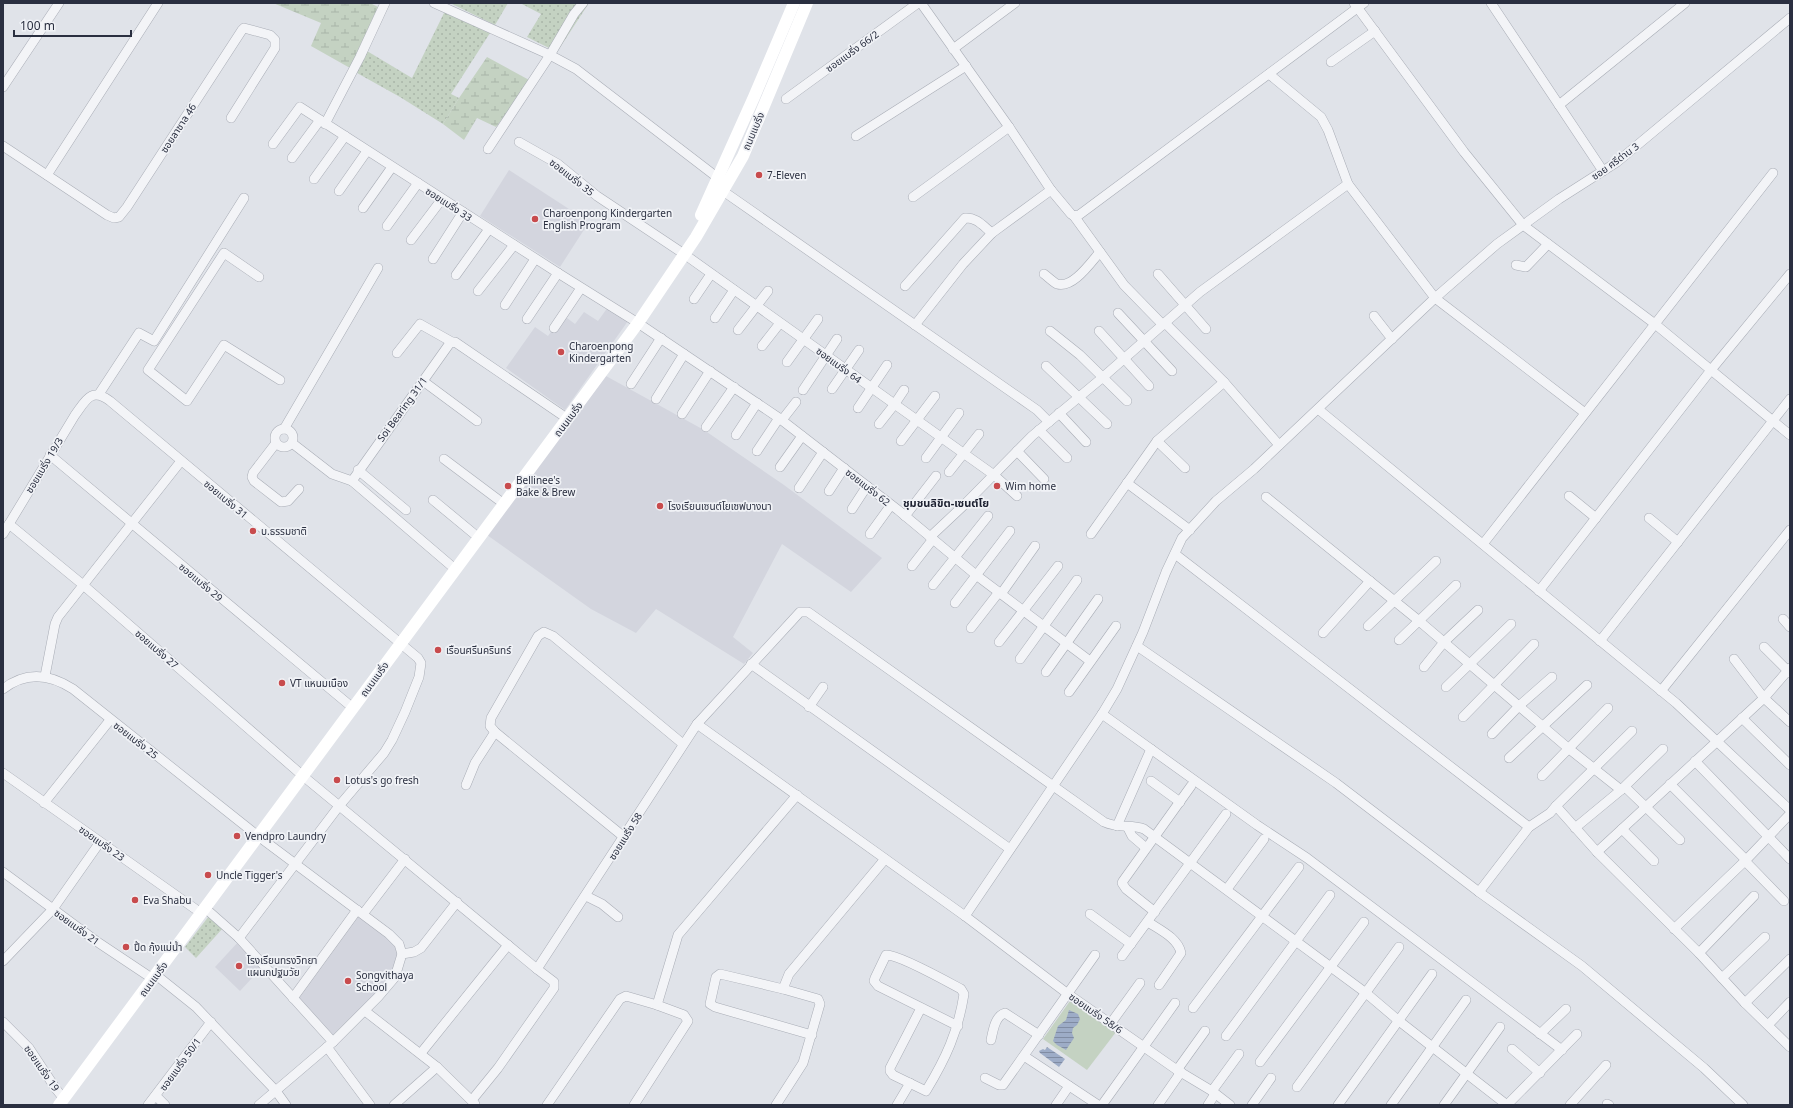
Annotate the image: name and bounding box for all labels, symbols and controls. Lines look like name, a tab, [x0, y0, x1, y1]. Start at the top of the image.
scale bar	[14, 12, 131, 38]
text: 100 m	[20, 17, 55, 34]
street label: ซอยแบริ่ง 66/2	[823, 27, 882, 75]
street label: ซอยลาซาล 46	[157, 100, 199, 155]
street label: ถนนแบริ่ง	[739, 110, 767, 152]
street label: ซอย ศรีด่าน 3	[1588, 139, 1642, 183]
street label: ซอยแบริ่ง 35	[547, 155, 597, 199]
place label: 7-Eleven	[767, 168, 806, 182]
marker: 7-Eleven	[754, 170, 764, 180]
street label: ซอยแบริ่ง 33	[423, 184, 475, 224]
place label: Charoenpong Kindergarten English Program	[543, 206, 672, 232]
marker: Charoenpong Kindergarten English Program	[530, 214, 540, 224]
place label: Charoenpong Kindergarten	[569, 339, 633, 365]
street label: ซอยแบริ่ง 64	[813, 344, 865, 386]
marker: Charoenpong Kindergarten	[556, 347, 566, 357]
street label: Soi Bearing 31/1	[374, 374, 430, 444]
street label: ถนนแบริ่ง	[550, 399, 586, 439]
street label: ซอยแบริ่ง 19/3	[22, 434, 66, 495]
street label: ซอยแบริ่ง 62	[843, 465, 893, 509]
place label: Bellinee's Bake & Brew	[516, 473, 575, 499]
street label: ซอยแบริ่ง 31	[201, 477, 251, 521]
place label: Wim home	[1005, 479, 1056, 493]
marker: Bellinee's Bake & Brew	[503, 481, 513, 491]
marker: Wim home	[992, 481, 1002, 491]
district label: ชุมชนลิขิต-เซนต์โย	[903, 495, 989, 510]
place label: โรงเรียนเซนต์โยเซฟบางนา	[668, 499, 772, 513]
marker: โรงเรียนเซนต์โยเซฟบางนา	[655, 501, 665, 511]
place label: บ.ธรรมชาติ	[261, 524, 307, 538]
marker: บ.ธรรมชาติ	[248, 526, 258, 536]
street label: ซอยแบริ่ง 29	[176, 560, 226, 605]
street label: ซอยแบริ่ง 27	[132, 626, 182, 672]
place label: เรือนศรีนครินทร์	[446, 643, 511, 657]
marker: เรือนศรีนครินทร์	[433, 645, 443, 655]
street label: ถนนแบริ่ง	[357, 659, 391, 699]
place label: VT แหนมเนือง	[290, 676, 348, 690]
marker: VT แหนมเนือง	[277, 678, 287, 688]
street label: ซอยแบริ่ง 25	[111, 718, 161, 762]
place label: Lotus's go fresh	[345, 773, 419, 787]
marker: Lotus's go fresh	[332, 775, 342, 785]
street label: ซอยแบริ่ง 58	[605, 810, 645, 862]
street label: ซอยแบริ่ง 23	[76, 822, 128, 864]
place label: Vendpro Laundry	[245, 829, 327, 843]
marker: Vendpro Laundry	[232, 831, 242, 841]
place label: Uncle Tigger's	[216, 868, 283, 882]
marker: Uncle Tigger's	[203, 870, 213, 880]
place label: Eva Shabu	[143, 893, 191, 907]
marker: Eva Shabu	[130, 895, 140, 905]
street label: ซอยแบริ่ง 21	[51, 906, 103, 948]
place label: ปื้ด กุ้งแม่น้ำ	[134, 940, 182, 954]
marker: ปื้ด กุ้งแม่น้ำ	[121, 942, 131, 952]
place label: โรงเรียนทรงวิทยา แผนกปฐมวัย	[247, 953, 317, 979]
street label: ถนนแบริ่ง	[136, 959, 170, 999]
marker: โรงเรียนทรงวิทยา แผนกปฐมวัย	[234, 961, 244, 971]
place label: Songvithaya School	[356, 968, 414, 994]
marker: Songvithaya School	[343, 976, 353, 986]
street label: ซอยแบริ่ง 58/6	[1066, 989, 1126, 1037]
street label: ซอยแบริ่ง 50/1	[156, 1035, 204, 1093]
street label: ซอยแบริ่ง 19	[21, 1042, 63, 1094]

